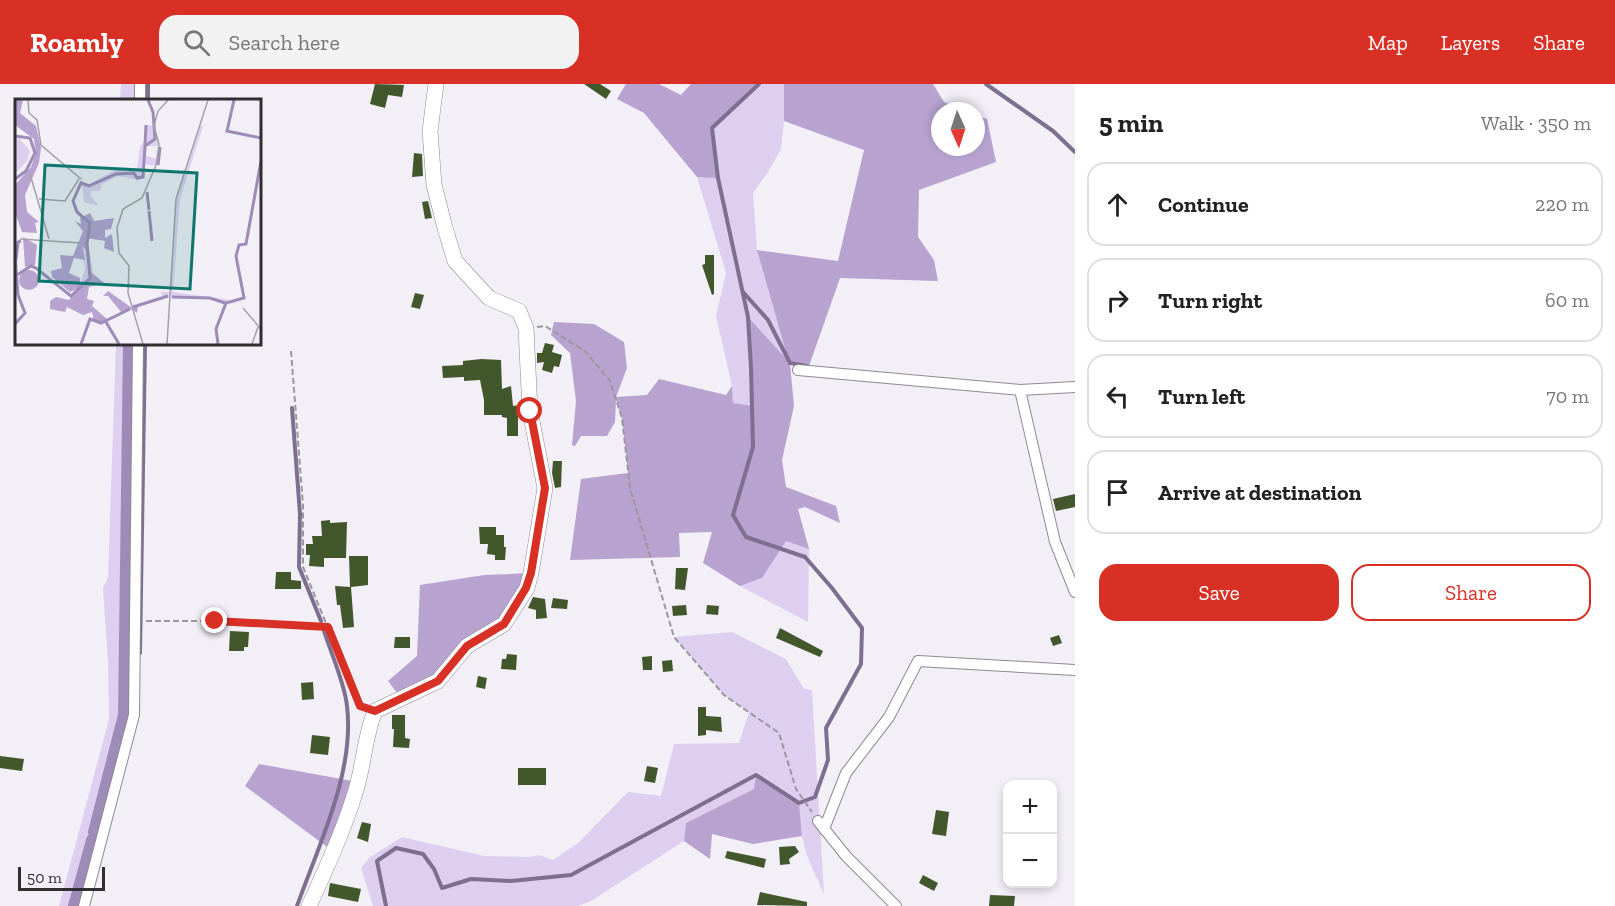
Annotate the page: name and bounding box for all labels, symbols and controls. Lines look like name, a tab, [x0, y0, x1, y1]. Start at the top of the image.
search box	[159, 15, 579, 69]
text: Roamly	[30, 26, 123, 59]
icon: search	[180, 26, 213, 59]
text: Search here	[228, 29, 340, 56]
text: Map	[1368, 30, 1408, 55]
text: Layers	[1441, 30, 1500, 55]
text: Share	[1533, 30, 1585, 55]
inset map	[15, 99, 261, 345]
north arrow	[931, 102, 985, 156]
text: 5 min	[1099, 107, 1163, 139]
text: Walk · 350 m	[1481, 111, 1591, 135]
icon: ahead	[1101, 188, 1134, 221]
text: Continue	[1158, 191, 1249, 218]
text: 220 m	[1535, 192, 1589, 216]
icon: right	[1101, 284, 1134, 317]
text: Turn right	[1158, 287, 1262, 314]
text: 60 m	[1545, 288, 1589, 312]
icon: left	[1101, 380, 1134, 413]
text: Turn left	[1158, 383, 1245, 410]
text: 70 m	[1546, 384, 1589, 408]
route start	[516, 397, 542, 423]
icon: arrive	[1101, 476, 1134, 509]
text: Arrive at destination	[1158, 479, 1361, 506]
button: Save	[1099, 564, 1339, 621]
button: Share	[1351, 564, 1591, 621]
route end	[201, 607, 227, 633]
map controls	[1003, 780, 1057, 888]
button: +	[1003, 780, 1057, 834]
button: −	[1003, 834, 1057, 888]
scale bar	[18, 864, 105, 892]
text: 50 m	[27, 868, 62, 887]

